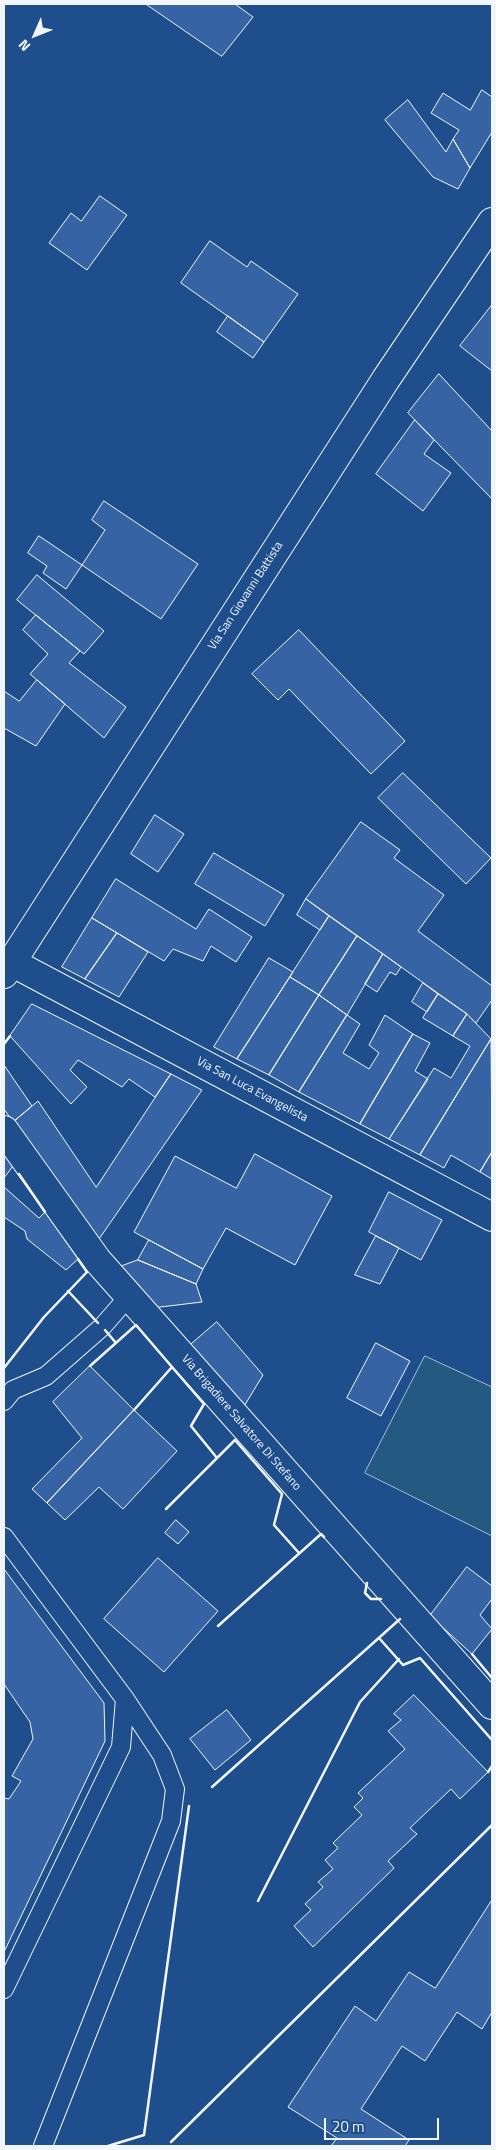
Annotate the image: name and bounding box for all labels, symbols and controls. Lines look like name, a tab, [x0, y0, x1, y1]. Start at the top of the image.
north arrow	[10, 10, 60, 60]
text: N	[13, 35, 35, 57]
street label: Via San Giovanni Battista	[206, 539, 286, 653]
street label: Via San Luca Evangelista	[194, 1055, 310, 1125]
street label: Via Brigadiere Salvatore Di Stefano	[178, 1352, 304, 1494]
scale bar	[326, 2108, 441, 2140]
text: 20 m	[332, 2115, 365, 2138]

